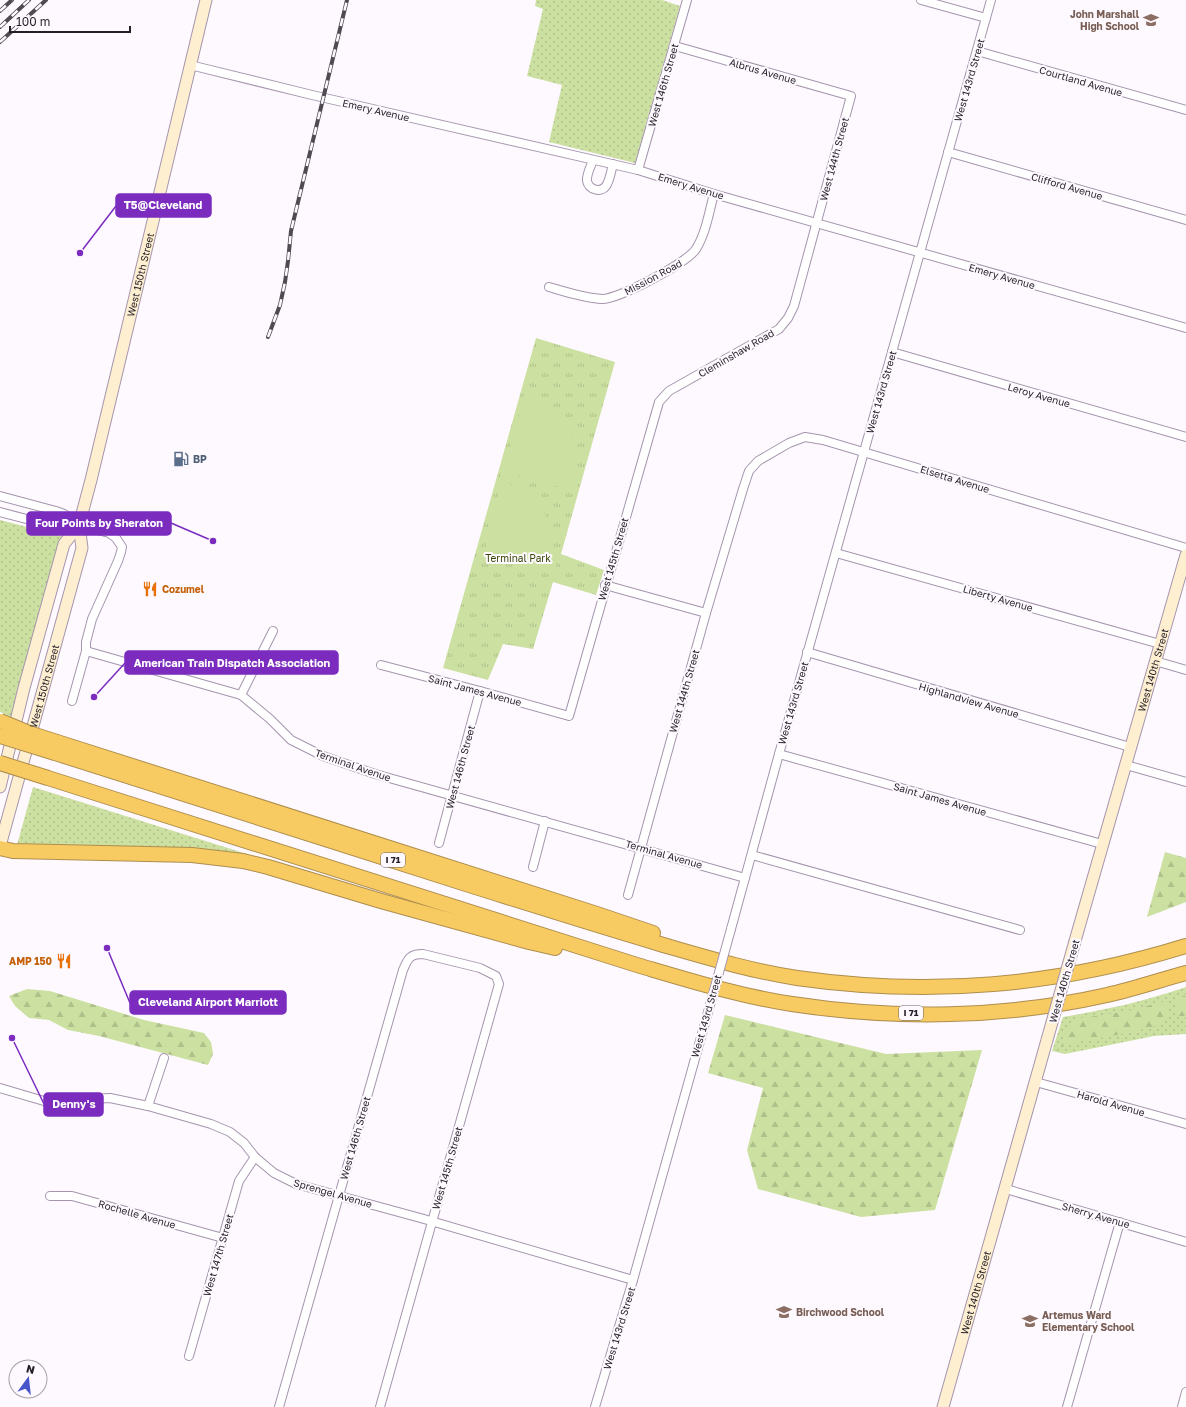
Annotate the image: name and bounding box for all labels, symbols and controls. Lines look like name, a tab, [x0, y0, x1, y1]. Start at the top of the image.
scale bar	[10, 8, 130, 34]
place label: John Marshall High School	[1070, 8, 1140, 32]
school or university icon: John Marshall High School	[1142, 11, 1160, 29]
text: 100 m	[16, 14, 50, 29]
street label: West 143rd Street	[951, 37, 987, 123]
street label: West 146th Street	[645, 42, 681, 128]
street label: Albrus Avenue	[728, 56, 798, 86]
street label: Courtland Avenue	[1038, 63, 1124, 99]
street label: Emery Avenue	[341, 96, 411, 124]
street label: West 144th Street	[817, 116, 851, 202]
street label: Emery Avenue	[657, 170, 726, 202]
street label: Clifford Avenue	[1030, 170, 1104, 202]
callout: T5@Cleveland	[116, 194, 211, 217]
text: T5@Cleveland	[124, 198, 203, 211]
street label: West 150th Street	[124, 231, 156, 318]
street label: Mission Road	[622, 257, 684, 297]
street label: Emery Avenue	[967, 261, 1037, 291]
street label: Cleminshaw Road	[696, 326, 776, 380]
street label: West 143rd Street	[863, 349, 899, 435]
street label: Leroy Avenue	[1006, 380, 1072, 410]
fuel station icon: BP	[172, 450, 190, 468]
place label: BP	[193, 453, 207, 465]
street label: Elsetta Avenue	[919, 463, 991, 495]
callout: Four Points by Sheraton	[27, 512, 171, 535]
text: Four Points by Sheraton	[35, 516, 163, 529]
street label: West 145th Street	[595, 516, 631, 602]
park label: Terminal Park	[485, 552, 551, 564]
restaurant icon: Cozumel	[141, 580, 159, 598]
street label: Liberty Avenue	[962, 582, 1034, 614]
place label: Cozumel	[162, 583, 205, 595]
street label: West 140th Street	[1135, 627, 1171, 713]
street label: West 150th Street	[27, 643, 61, 729]
street label: West 144th Street	[666, 648, 702, 734]
callout: American Train Dispatch Association	[125, 651, 338, 674]
text: American Train Dispatch Association	[134, 656, 331, 669]
street label: West 143rd Street	[775, 660, 811, 746]
street label: Saint James Avenue	[427, 672, 523, 708]
street label: Highlandview Avenue	[918, 680, 1021, 720]
street label: West 146th Street	[443, 724, 477, 810]
street label: Terminal Avenue	[314, 746, 393, 784]
street label: Saint James Avenue	[892, 780, 988, 818]
street label: Terminal Avenue	[624, 837, 704, 871]
road number: I 71	[381, 853, 405, 867]
street label: West 140th Street	[1046, 938, 1082, 1024]
restaurant icon: AMP 150	[55, 952, 73, 970]
place label: AMP 150	[9, 955, 52, 967]
street label: West 143rd Street	[688, 973, 724, 1059]
callout: Cleveland Airport Marriott	[130, 991, 286, 1014]
text: Cleveland Airport Marriott	[138, 995, 279, 1008]
road number: I 71	[899, 1006, 923, 1020]
street label: Harold Avenue	[1076, 1088, 1147, 1118]
callout: Denny's	[44, 1093, 103, 1116]
street label: West 146th Street	[337, 1095, 373, 1181]
text: Denny's	[52, 1097, 96, 1110]
street label: West 145th Street	[429, 1125, 465, 1211]
street label: Sprengel Avenue	[292, 1176, 374, 1210]
street label: Rochelle Avenue	[97, 1197, 177, 1231]
street label: Sherry Avenue	[1061, 1200, 1131, 1230]
street label: West 147th Street	[200, 1212, 236, 1298]
street label: West 140th Street	[958, 1249, 993, 1336]
street label: West 143rd Street	[601, 1285, 637, 1371]
school or university icon: Birchwood School	[775, 1303, 793, 1321]
place label: Birchwood School	[796, 1306, 885, 1318]
place label: Artemus Ward Elementary School	[1042, 1309, 1135, 1333]
school or university icon: Artemus Ward Elementary School	[1021, 1312, 1039, 1330]
north arrow	[8, 1359, 48, 1399]
text: N	[25, 1361, 36, 1376]

